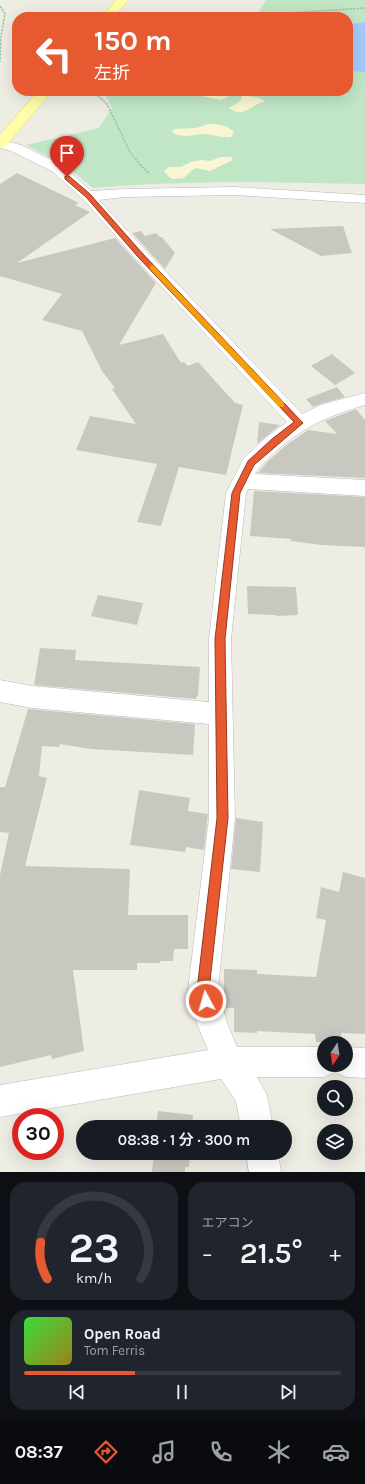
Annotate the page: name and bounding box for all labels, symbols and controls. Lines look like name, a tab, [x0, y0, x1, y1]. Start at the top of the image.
text: 150 m	[94, 24, 172, 57]
icon: left	[28, 28, 80, 80]
text: 左折	[94, 62, 130, 84]
pin	[50, 136, 84, 177]
icon: arrive	[56, 142, 78, 164]
position arrow	[185, 980, 227, 1022]
north arrow	[317, 1036, 353, 1072]
map controls	[317, 1036, 353, 1160]
button: search	[317, 1080, 353, 1116]
speed limit sign: 30	[12, 1108, 64, 1160]
button: layers	[317, 1124, 353, 1160]
text: 08:38 · 1 分 · 300 m	[118, 1131, 250, 1149]
text: エアコン	[202, 1215, 254, 1230]
text: 23	[68, 1224, 119, 1272]
text: 21.5°	[240, 1235, 303, 1271]
text: −	[202, 1241, 213, 1267]
text: +	[329, 1241, 341, 1267]
text: km/h	[76, 1270, 112, 1287]
text: Open Road	[84, 1325, 161, 1343]
text: Tom Ferris	[84, 1343, 145, 1358]
icon: previous	[66, 1381, 88, 1403]
icon: pause	[171, 1381, 193, 1403]
icon: next	[277, 1381, 299, 1403]
icon: directions	[92, 1438, 120, 1466]
icon: music	[150, 1438, 178, 1466]
icon: phone	[207, 1438, 235, 1466]
icon: climate	[265, 1438, 293, 1466]
icon: car	[322, 1438, 350, 1466]
text: 08:37	[15, 1441, 63, 1463]

